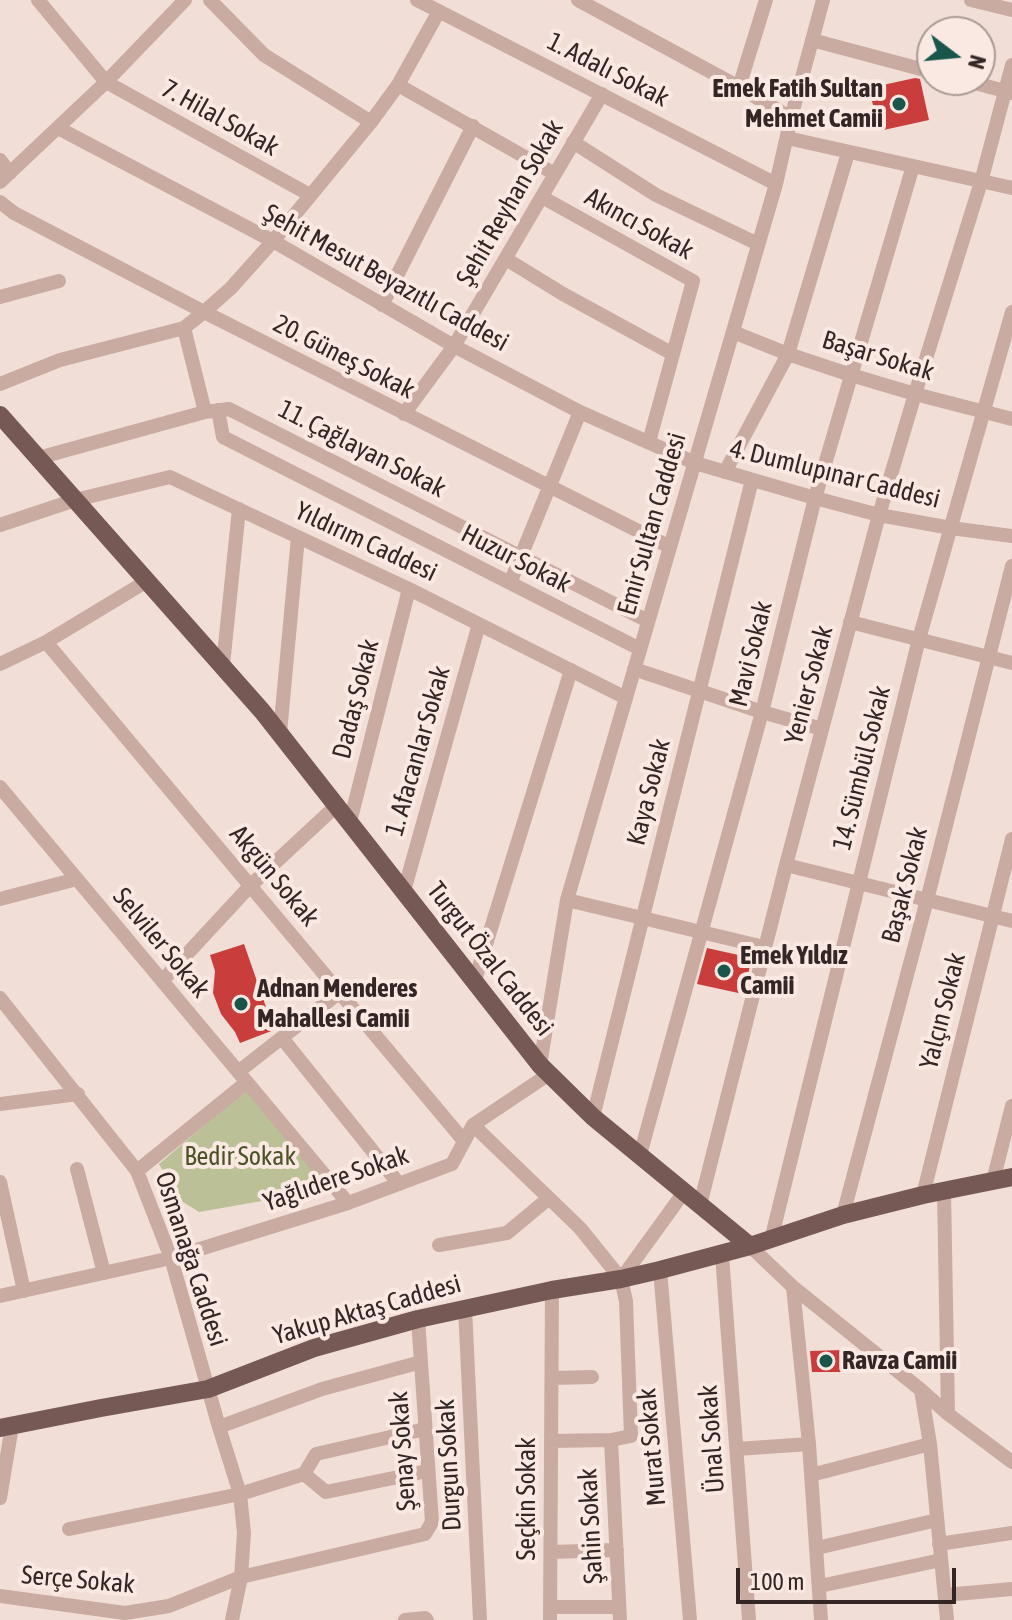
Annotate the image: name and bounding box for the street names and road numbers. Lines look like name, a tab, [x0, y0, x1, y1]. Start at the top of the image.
street label: 1. Adalı Sokak	[542, 26, 674, 114]
street label: 7. Hilal Sokak	[156, 73, 284, 163]
street label: Şehit Reyhan Sokak	[450, 114, 570, 292]
street label: Akıncı Sokak	[579, 181, 699, 267]
street label: Şehit Mesut Beyazıtlı Caddesi	[258, 198, 514, 358]
street label: 20. Güneş Sokak	[268, 308, 420, 406]
street label: Başar Sokak	[818, 324, 938, 388]
street label: 11. Çağlayan Sokak	[273, 393, 451, 505]
street label: Emir Sultan Caddesi	[611, 429, 693, 619]
street label: 4. Dumlupınar Caddesi	[727, 433, 943, 515]
street label: Yıldırım Caddesi	[290, 496, 442, 588]
street label: Huzur Sokak	[456, 518, 576, 600]
street label: Mavi Sokak	[723, 598, 779, 710]
street label: Yenier Sokak	[778, 622, 840, 748]
street label: Dadaş Sokak	[326, 636, 386, 762]
street label: 1. Afacanlar Sokak	[379, 663, 457, 839]
street label: 14. Sümbül Sokak	[827, 683, 897, 853]
street label: Kaya Sokak	[621, 736, 677, 848]
street label: Akgün Sokak	[223, 819, 325, 933]
street label: Başak Sokak	[875, 824, 935, 946]
street label: Turgut Özal Caddesi	[420, 876, 560, 1042]
street label: Selviler Sokak	[106, 882, 216, 1004]
street label: Yalçın Sokak	[914, 950, 972, 1072]
street label: Yağlıdere Sokak	[259, 1140, 413, 1218]
street label: Osmanağa Caddesi	[148, 1168, 234, 1350]
street label: Yakup Aktaş Caddesi	[270, 1268, 464, 1352]
street label: Ünal Sokak	[693, 1384, 731, 1494]
street label: Murat Sokak	[631, 1387, 673, 1507]
street label: Şenay Sokak	[383, 1390, 423, 1512]
street label: Durgun Sokak	[430, 1398, 468, 1532]
street label: Seçkin Sokak	[511, 1437, 543, 1561]
street label: Şahin Sokak	[572, 1467, 610, 1585]
street label: Serçe Sokak	[20, 1560, 136, 1600]

